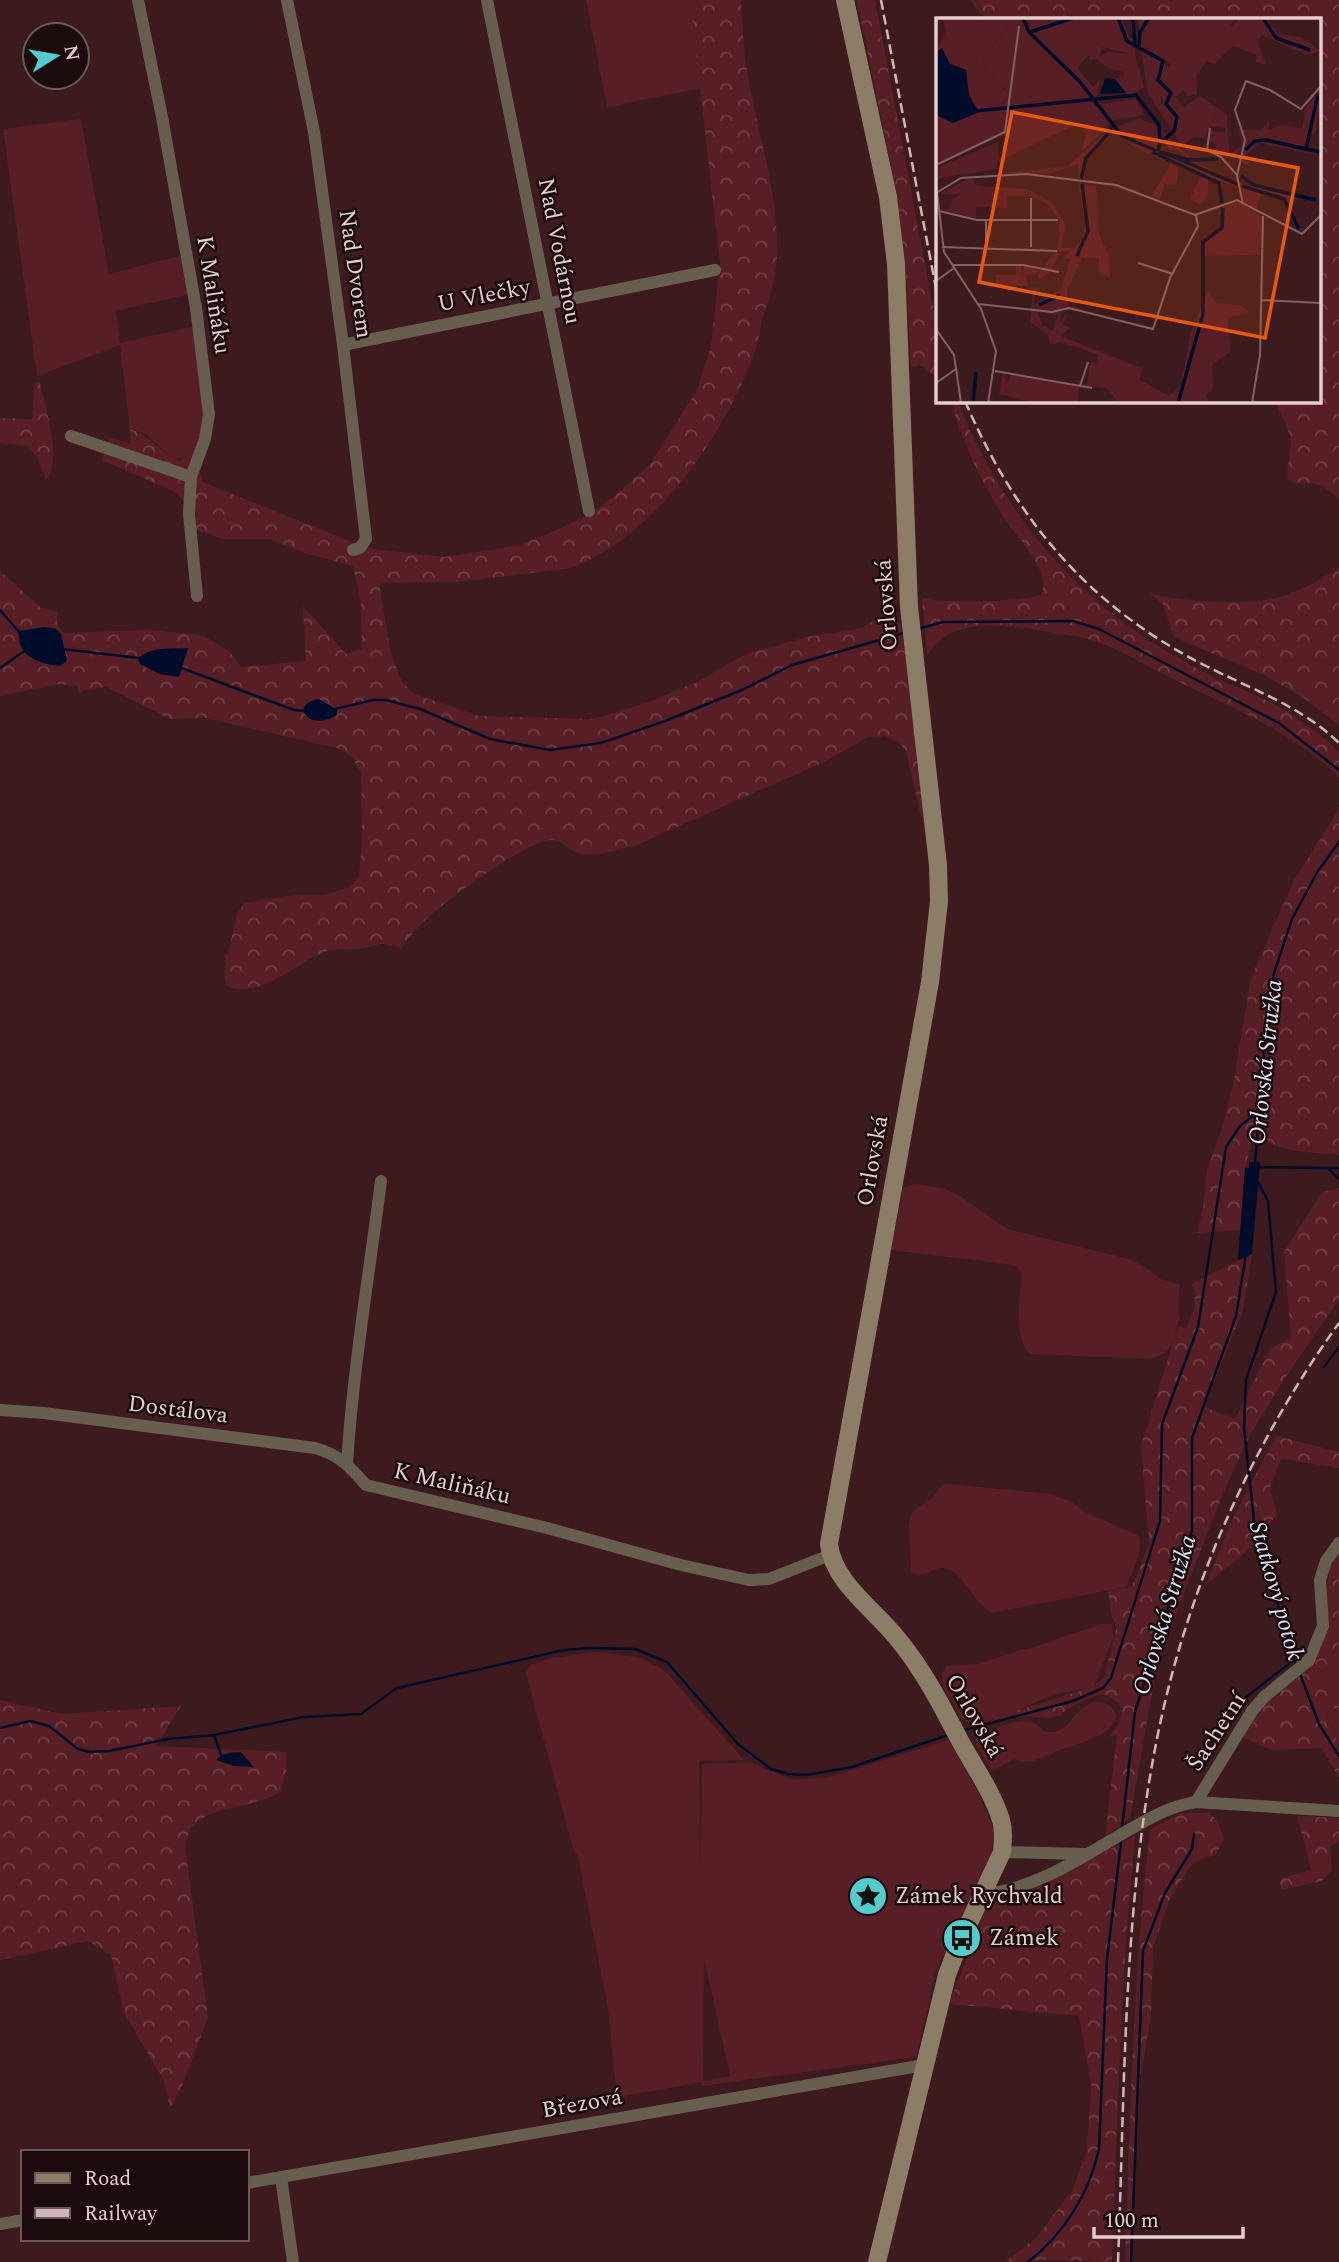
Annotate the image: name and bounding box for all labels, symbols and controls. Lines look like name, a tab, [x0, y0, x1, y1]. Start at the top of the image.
inset map	[936, 18, 1322, 402]
north arrow	[21, 21, 91, 91]
text: N	[56, 43, 87, 63]
street label: Nad Vodárnou	[528, 175, 590, 327]
street label: Nad Dvorem	[329, 207, 381, 341]
street label: K Maliňáku	[186, 233, 240, 357]
street label: U Vlečky	[434, 270, 534, 322]
street label: Orlovská	[866, 558, 908, 652]
water label: Orlovská Stružka	[1239, 978, 1293, 1146]
street label: Orlovská	[848, 1113, 898, 1209]
street label: Dostálova	[126, 1386, 230, 1434]
street label: K Maliňáku	[390, 1454, 514, 1514]
water label: Statkový potok	[1239, 1517, 1313, 1665]
water label: Orlovská Stružka	[1124, 1530, 1206, 1700]
street label: Orlovská	[936, 1668, 1012, 1764]
street label: Šachetní	[1178, 1684, 1257, 1779]
place icon: Zámek Rychvald	[847, 1875, 889, 1917]
place label: Zámek Rychvald	[895, 1879, 1063, 1914]
bus stop icon: Zámek	[941, 1917, 983, 1959]
place label: Zámek	[989, 1921, 1059, 1956]
street label: Březová	[539, 2080, 625, 2128]
legend	[21, 2150, 248, 2241]
text: Road	[84, 2163, 131, 2195]
scale bar	[1094, 2196, 1243, 2240]
text: Railway	[84, 2198, 158, 2230]
text: 100 m	[1104, 2205, 1159, 2237]

